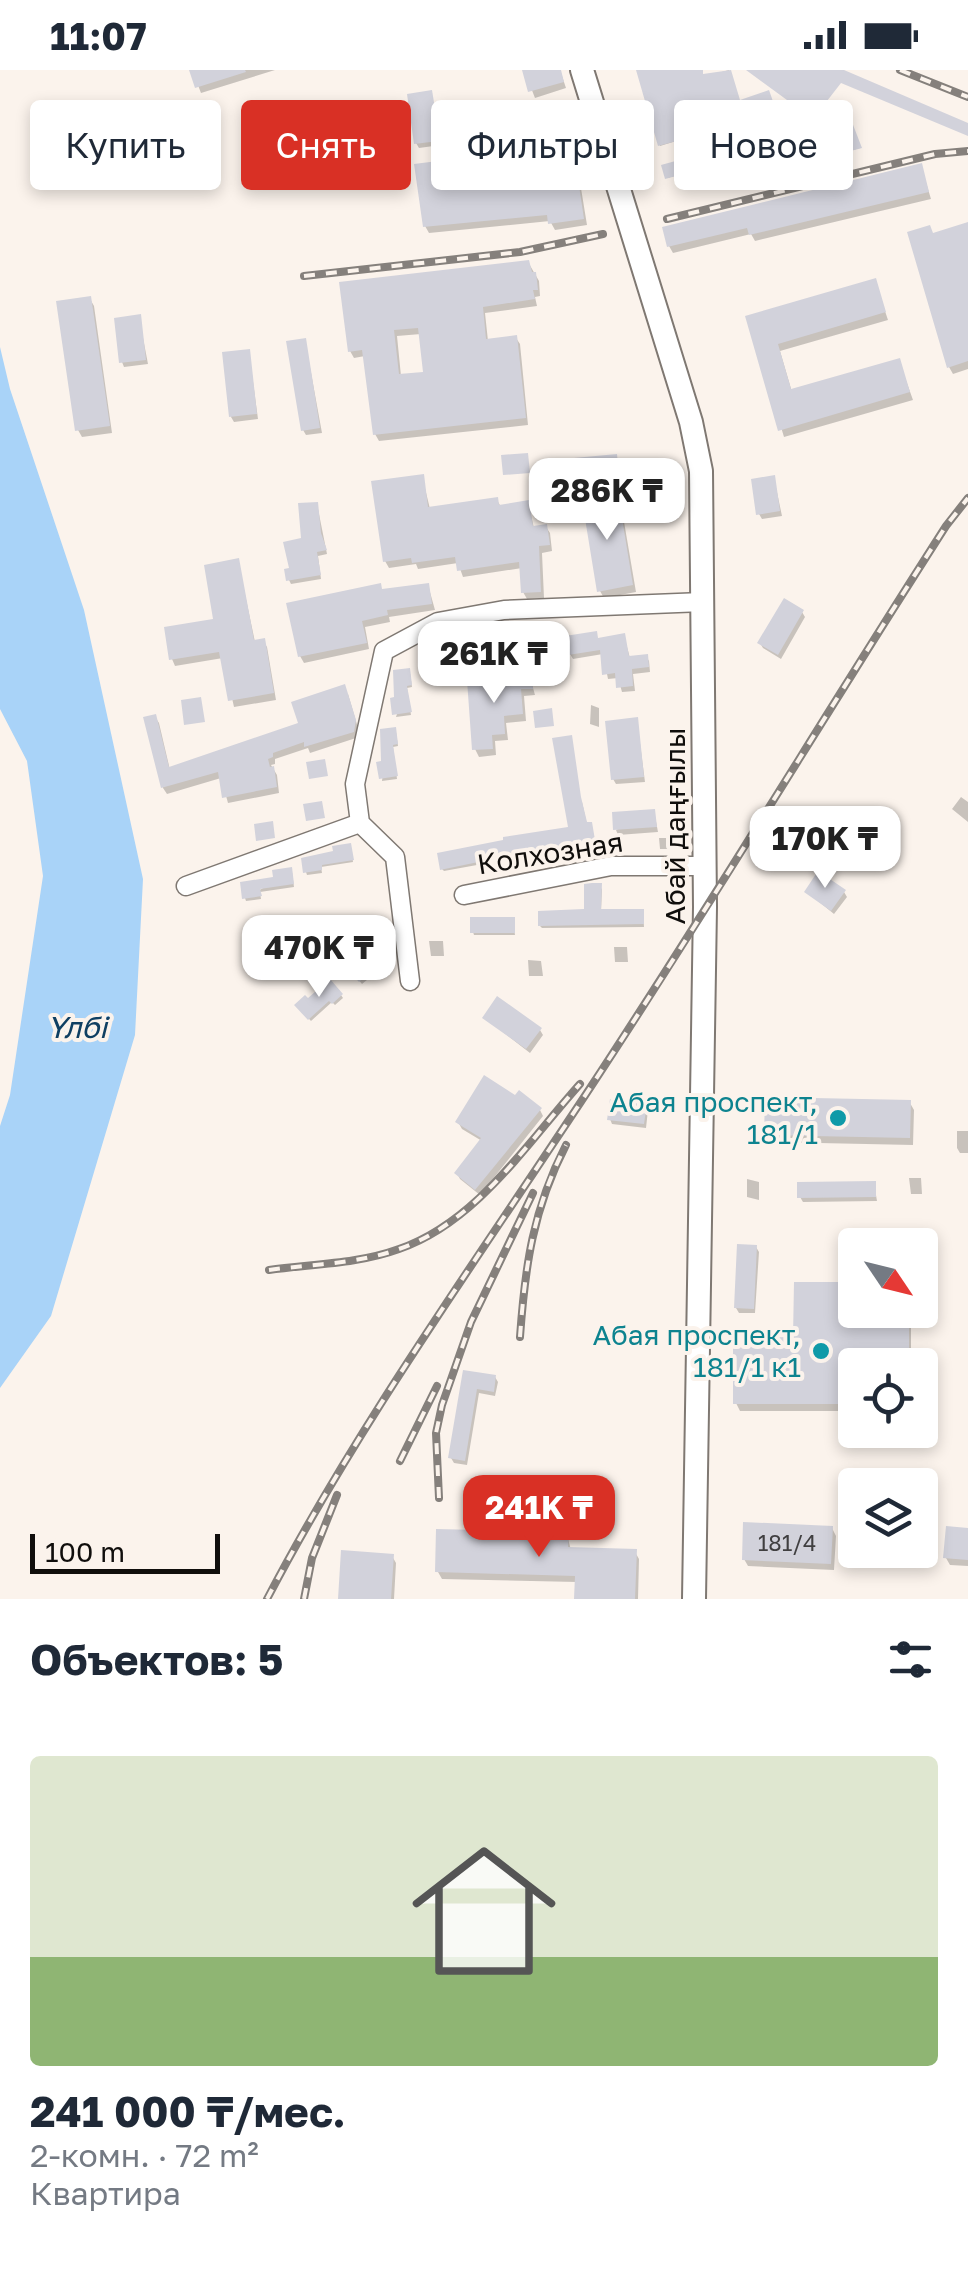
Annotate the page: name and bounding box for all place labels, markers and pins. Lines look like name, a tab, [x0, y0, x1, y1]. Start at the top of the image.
pin: 286K ₸	[526, 458, 688, 543]
pin: 261K ₸	[413, 621, 575, 706]
pin: 170K ₸	[744, 806, 906, 891]
pin: 470K ₸	[238, 915, 400, 1000]
place label: Абая проспект, 181/1	[610, 1085, 818, 1150]
marker: Абая проспект, 181/1	[827, 1107, 849, 1129]
place label: Абая проспект, 181/1 к1	[593, 1318, 801, 1383]
marker: Абая проспект, 181/1 к1	[810, 1340, 832, 1362]
pin: 241K ₸	[458, 1475, 620, 1560]

